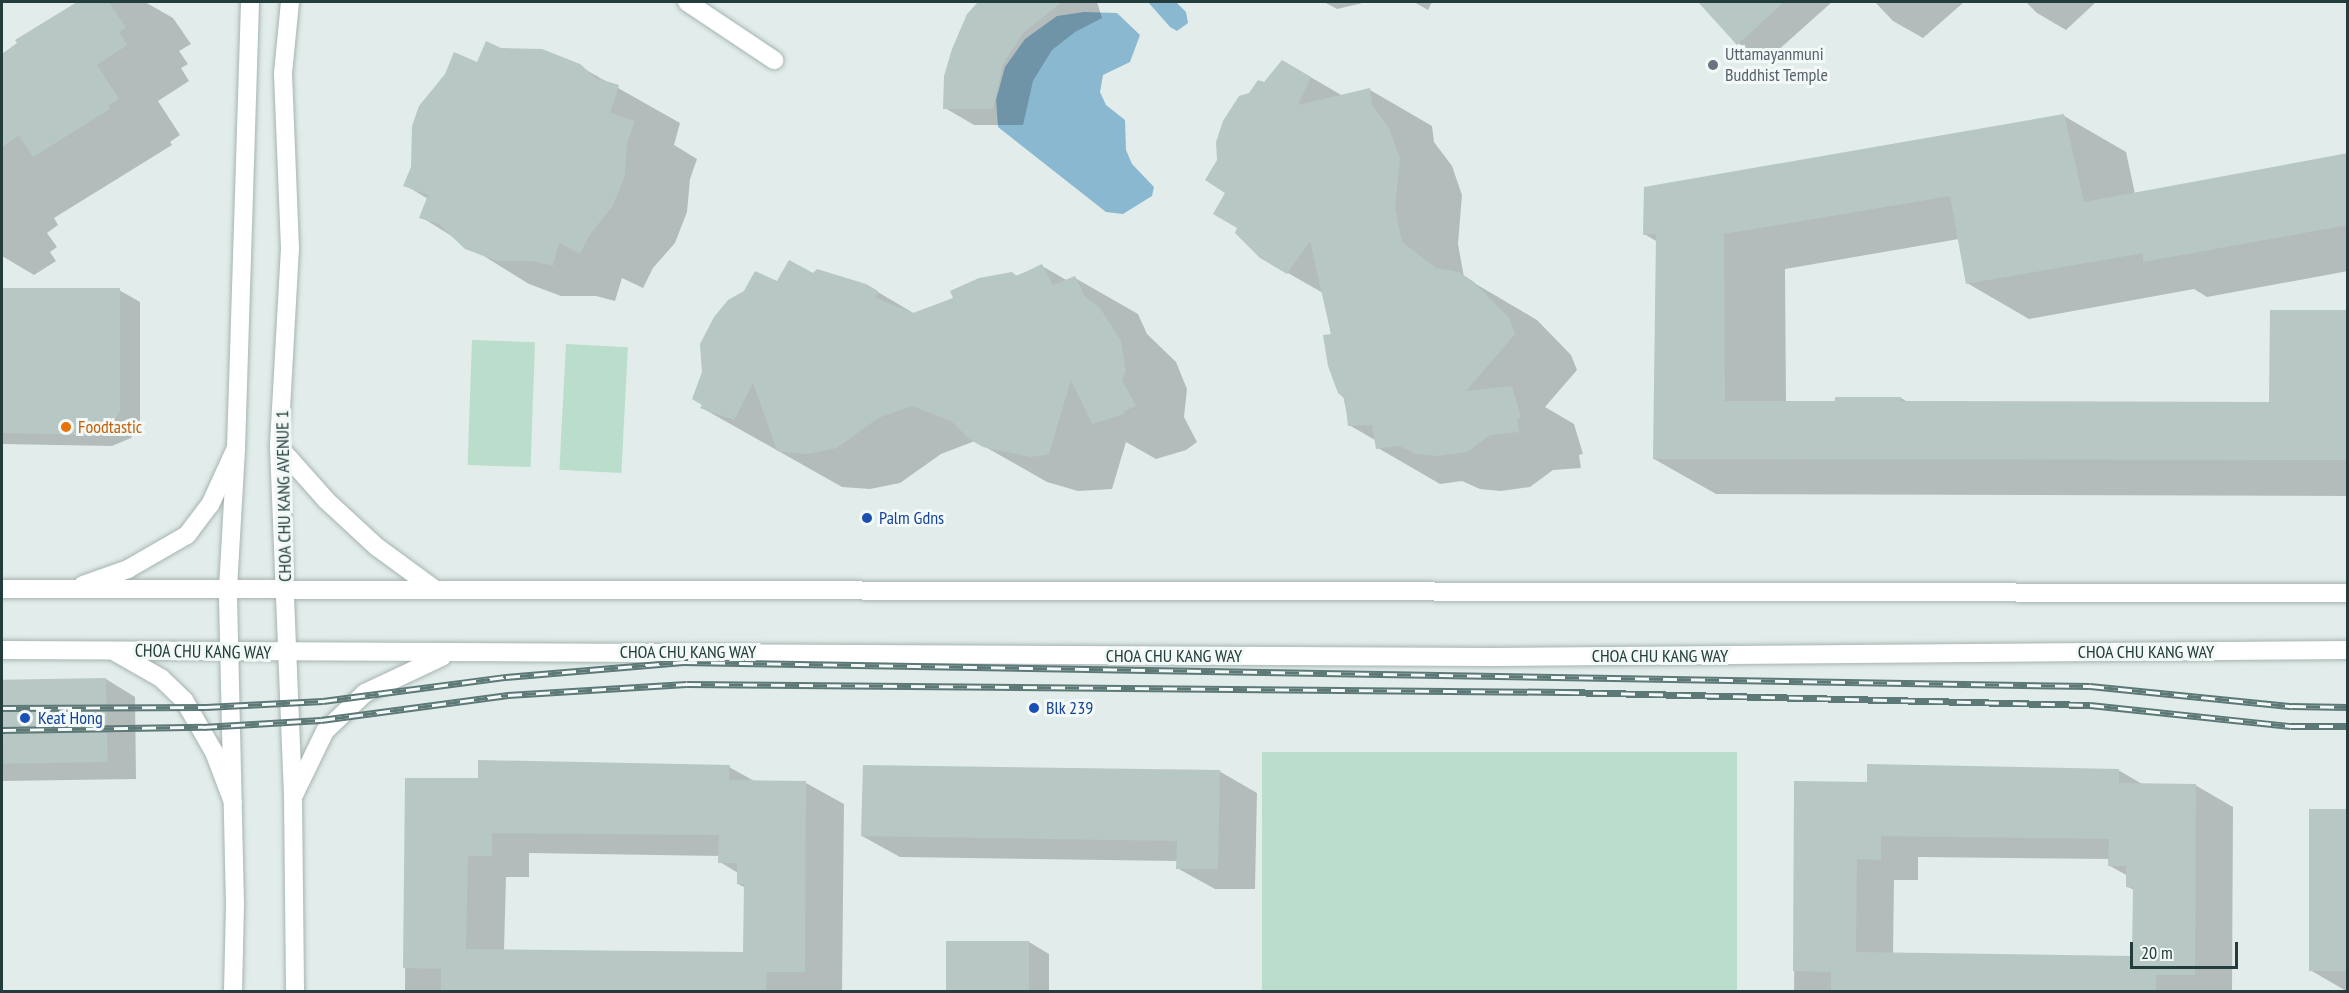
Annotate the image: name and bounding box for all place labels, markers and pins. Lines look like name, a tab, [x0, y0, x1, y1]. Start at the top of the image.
place label: Uttamayanmuni Buddhist Temple	[1725, 44, 1828, 86]
marker: Uttamayanmuni Buddhist Temple	[1706, 58, 1720, 72]
place label: Foodtastic	[78, 416, 142, 438]
marker: Foodtastic	[59, 420, 73, 434]
place label: Palm Gdns	[879, 507, 944, 529]
marker: Palm Gdns	[860, 511, 874, 525]
place label: Blk 239	[1046, 697, 1094, 719]
marker: Blk 239	[1027, 701, 1041, 715]
place label: Keat Hong	[38, 707, 103, 729]
marker: Keat Hong	[16, 709, 34, 727]

